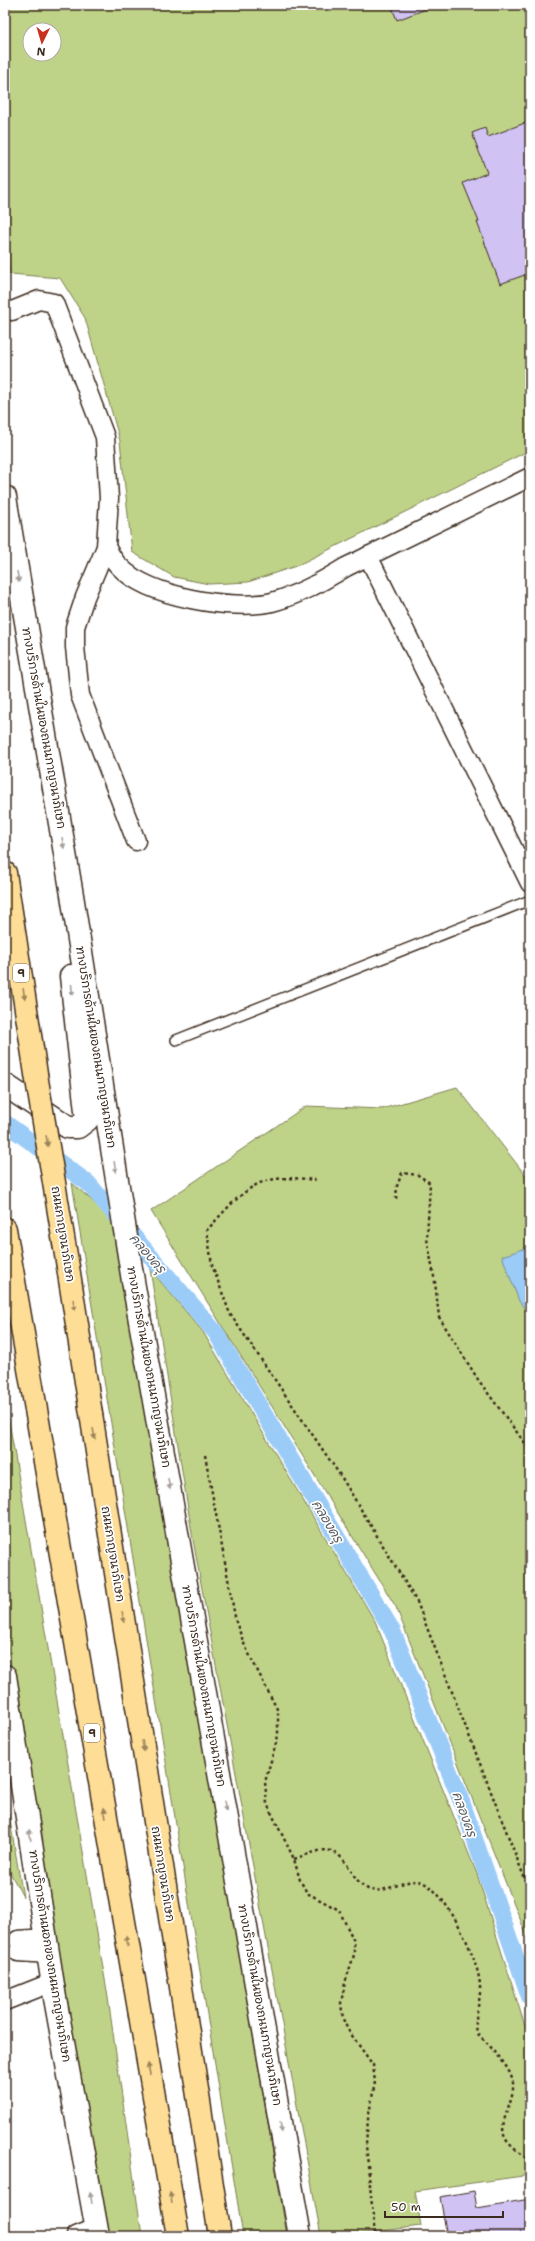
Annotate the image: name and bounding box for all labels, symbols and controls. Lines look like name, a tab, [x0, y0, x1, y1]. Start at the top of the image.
north arrow	[22, 22, 62, 62]
text: N	[36, 44, 46, 59]
one-way arrow	[16, 570, 22, 583]
street label: ทางบริการด้านในของถนนกาญจนาภิเษก	[18, 626, 70, 830]
one-way arrow	[60, 837, 66, 849]
street label: ทางบริการด้านในของถนนกาญจนาภิเษก	[72, 945, 120, 1149]
road number: 9	[13, 964, 29, 982]
one-way arrow	[68, 984, 75, 996]
one-way arrow	[21, 988, 27, 1000]
one-way arrow	[44, 1134, 50, 1147]
one-way arrow	[112, 1161, 118, 1173]
street label: ถนนกาญจนาภิเษก	[48, 1185, 78, 1283]
water label: คลองครุ	[124, 1230, 170, 1279]
street label: ทางบริการด้านในของถนนกาญจนาภิเษก	[123, 1265, 175, 1469]
one-way arrow	[71, 1299, 77, 1311]
one-way arrow	[91, 1428, 97, 1440]
one-way arrow	[166, 1478, 172, 1491]
water label: คลองครุ	[306, 1497, 348, 1548]
street label: ถนนกาญจนาภิเษก	[98, 1505, 128, 1603]
street label: ทางบริการด้านในของถนนกาญจนาภิเษก	[178, 1584, 230, 1788]
one-way arrow	[120, 1611, 126, 1624]
road number: 9	[84, 1724, 100, 1742]
one-way arrow	[140, 1740, 146, 1752]
water label: คลองครุ	[447, 1789, 481, 1841]
one-way arrow	[222, 1799, 228, 1812]
one-way arrow	[102, 1807, 108, 1819]
street label: ถนนกาญจนาภิเษก	[148, 1825, 178, 1923]
one-way arrow	[27, 1829, 33, 1841]
street label: ทางบริการด้านนอกของถนนกาญจนาภิเษก	[25, 1849, 75, 2063]
street label: ทางบริการด้านในของถนนกาญจนาภิเษก	[234, 1903, 286, 2107]
one-way arrow	[124, 1935, 130, 1947]
one-way arrow	[146, 2063, 152, 2076]
one-way arrow	[278, 2121, 284, 2133]
one-way arrow	[168, 2191, 174, 2204]
one-way arrow	[87, 2192, 93, 2204]
scale bar	[385, 2193, 503, 2219]
text: 50 m	[391, 2199, 421, 2215]

